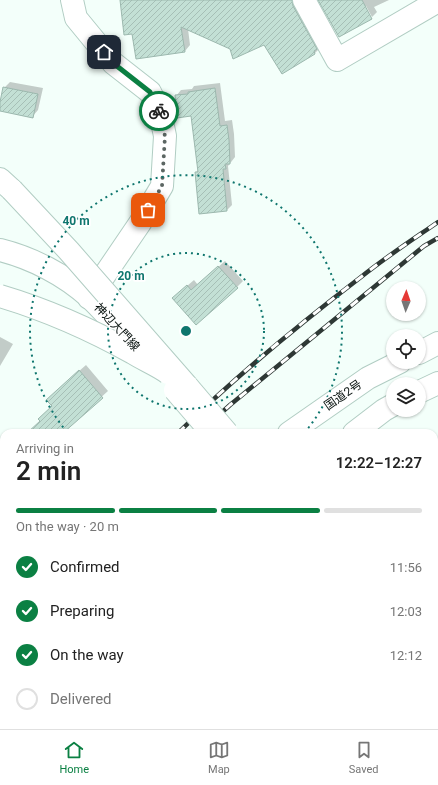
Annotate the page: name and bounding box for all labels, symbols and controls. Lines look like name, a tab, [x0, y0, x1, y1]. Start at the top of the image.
pin	[87, 35, 121, 69]
icon: home	[93, 41, 115, 63]
courier	[139, 91, 179, 131]
icon: bike	[148, 100, 170, 122]
pin	[131, 193, 165, 227]
icon: bag	[137, 199, 159, 221]
text: 40 m	[62, 214, 90, 228]
text: 20 m	[117, 269, 145, 283]
north arrow	[386, 281, 426, 321]
map controls	[386, 281, 426, 417]
street label: 神辺大門線	[91, 300, 143, 354]
centre of rings	[179, 324, 193, 338]
button: locate	[386, 329, 426, 369]
street label: 国道2号	[321, 377, 365, 413]
button: layers	[386, 377, 426, 417]
text: Arriving in	[16, 441, 74, 456]
text: 12:22–12:27	[336, 454, 422, 472]
text: 2 min	[16, 456, 81, 486]
text: On the way · 20 m	[16, 519, 119, 534]
icon: check	[16, 556, 38, 578]
text: Confirmed	[50, 558, 120, 576]
text: 11:56	[390, 560, 422, 575]
icon: check	[16, 600, 38, 622]
text: Preparing	[50, 602, 114, 620]
text: 12:03	[390, 604, 422, 619]
icon: check	[16, 644, 38, 666]
text: On the way	[50, 646, 124, 664]
text: 12:12	[390, 648, 422, 663]
text: Delivered	[50, 690, 112, 708]
tab: Home	[59, 739, 89, 776]
tab: Map	[208, 739, 230, 776]
tab: Saved	[349, 739, 379, 776]

